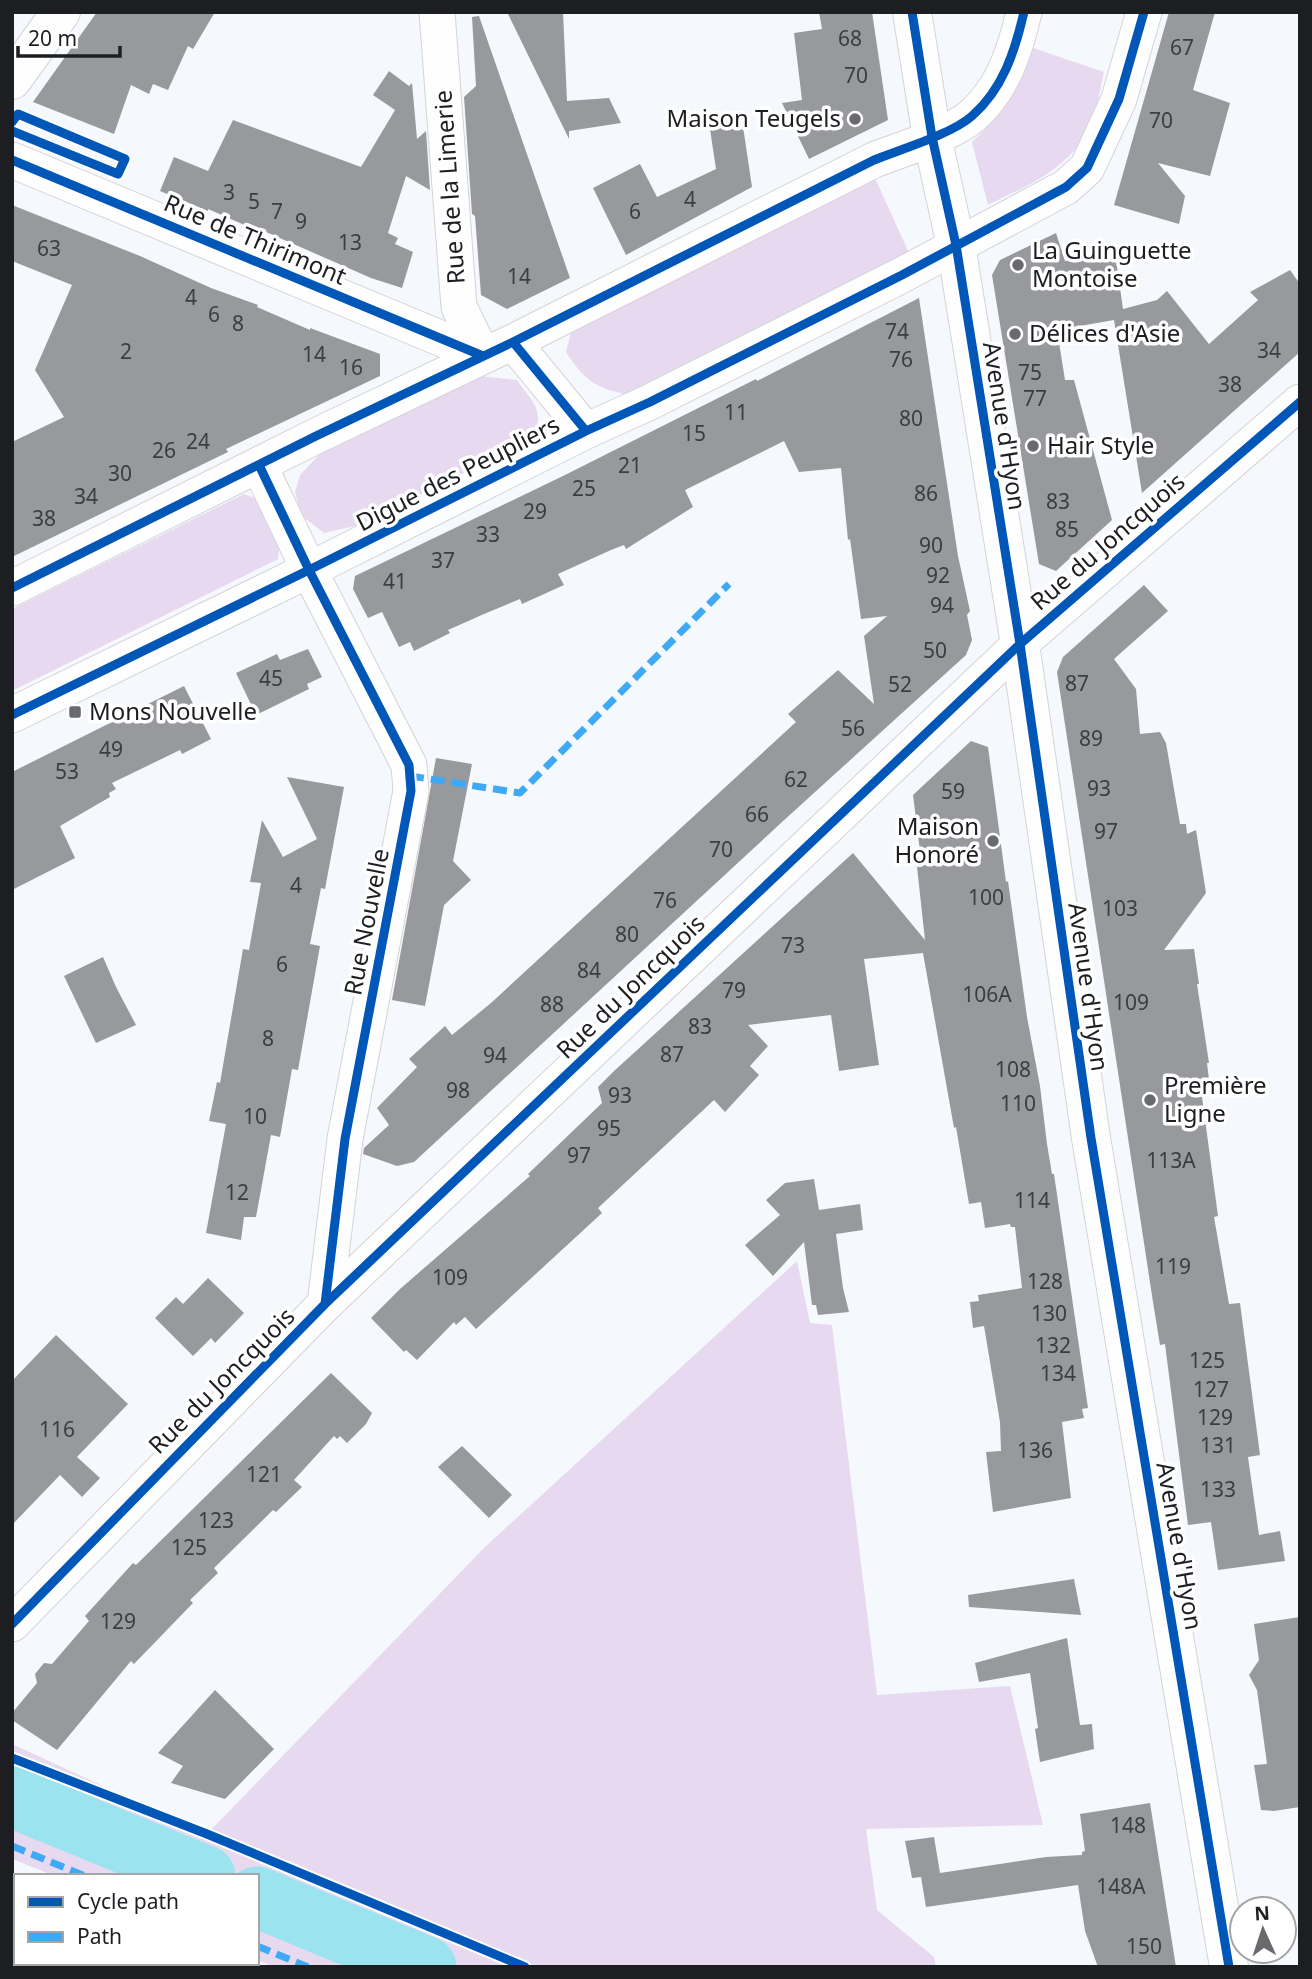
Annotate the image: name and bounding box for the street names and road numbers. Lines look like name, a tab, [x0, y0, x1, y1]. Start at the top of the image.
street label: Rue de la Limerie	[425, 89, 472, 285]
street label: Rue de Thirimont	[159, 185, 352, 292]
street label: Avenue d'Hyon	[976, 339, 1035, 512]
street label: Digue des Peupliers	[350, 407, 565, 538]
street label: Rue du Joncquois	[1023, 465, 1191, 617]
street label: Rue Nouvelle	[335, 846, 396, 998]
street label: Avenue d'Hyon	[1061, 900, 1118, 1073]
street label: Rue du Joncquois	[549, 906, 711, 1065]
street label: Rue du Joncquois	[140, 1299, 301, 1460]
street label: Avenue d'Hyon	[1149, 1459, 1211, 1632]

